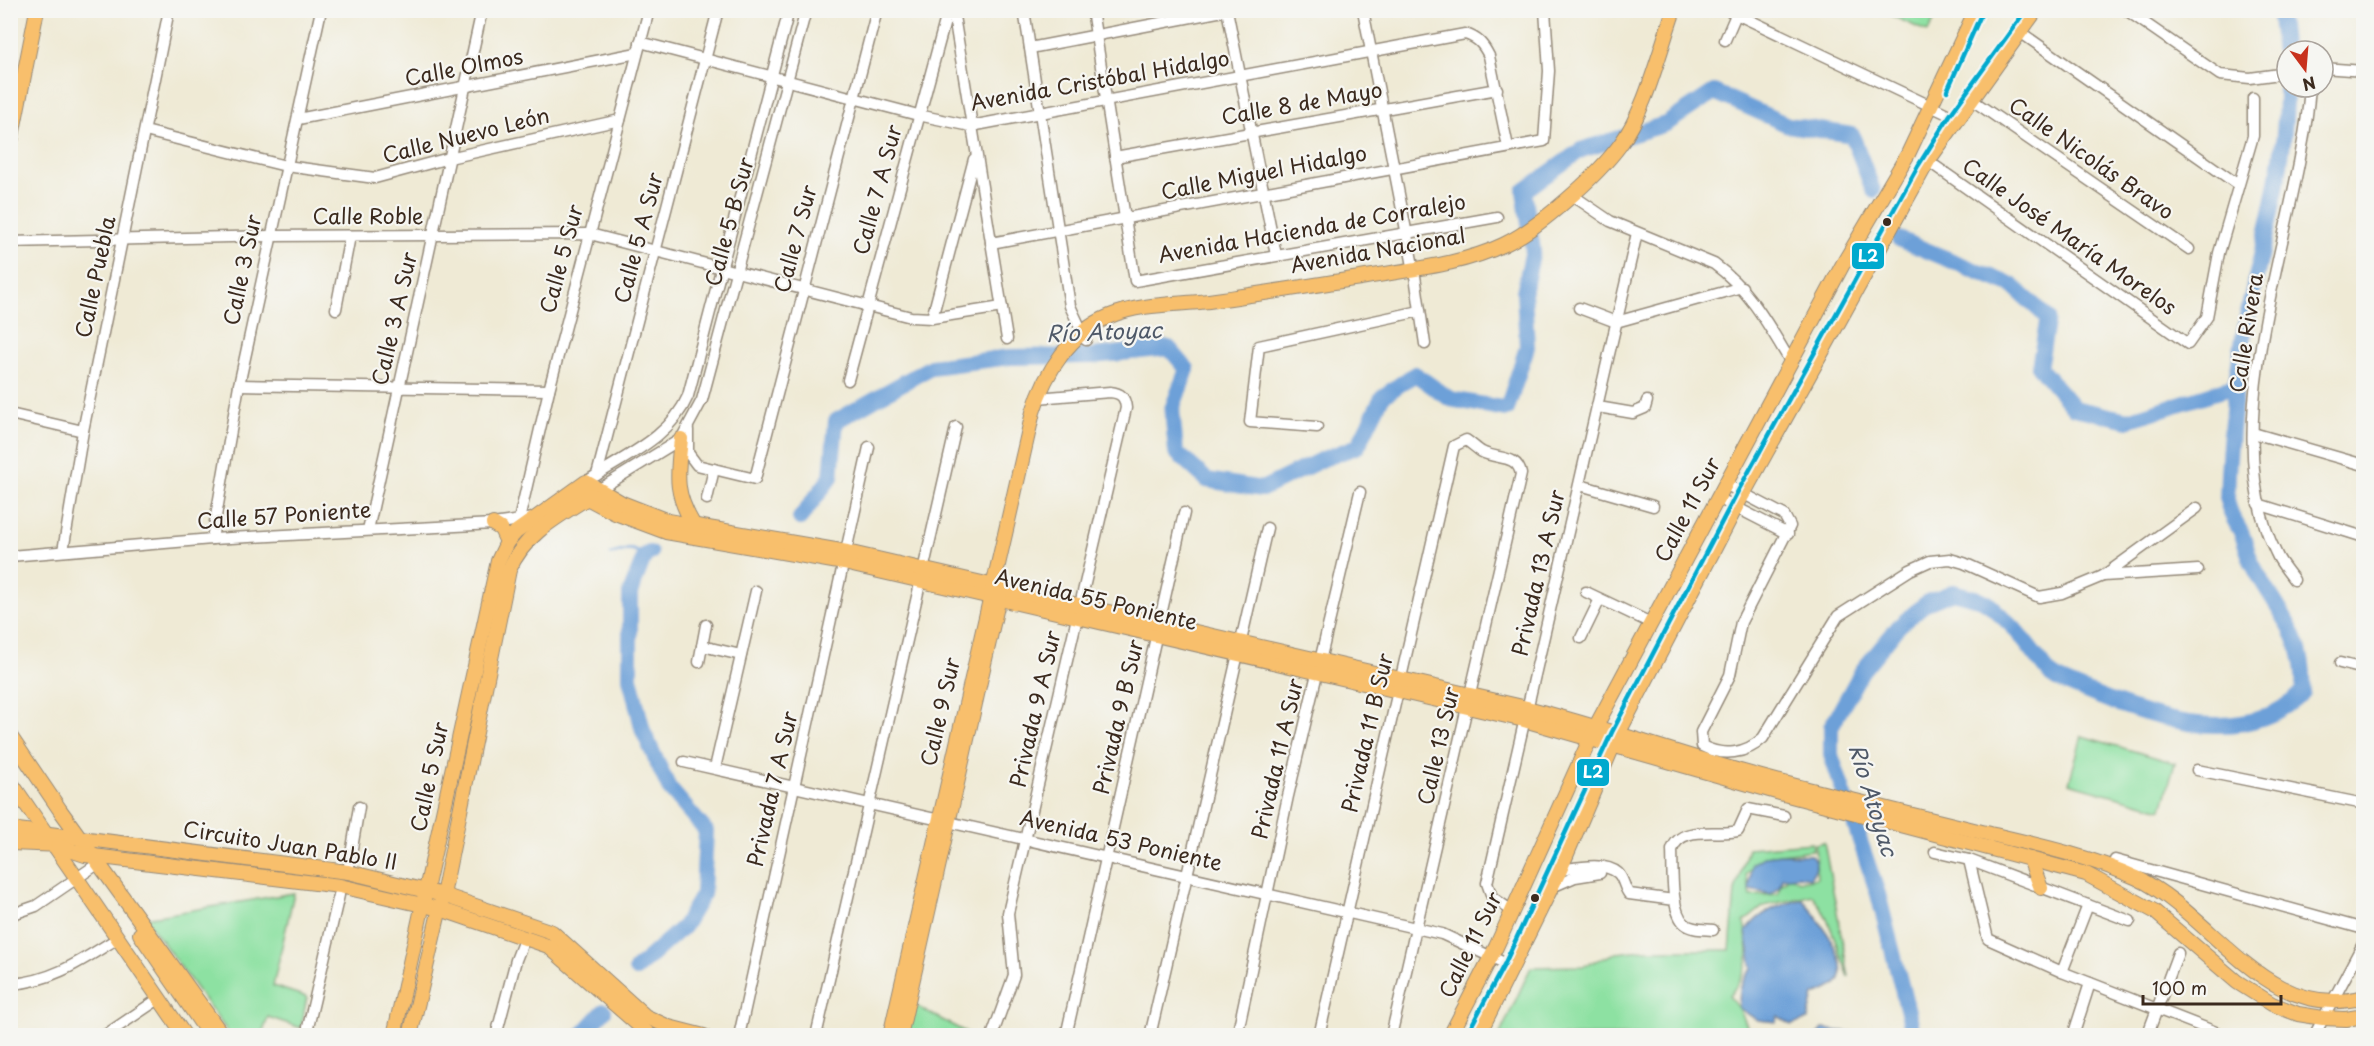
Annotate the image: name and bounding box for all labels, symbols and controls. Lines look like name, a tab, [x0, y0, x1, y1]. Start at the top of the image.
street label: Calle Olmos	[402, 39, 525, 93]
north arrow	[2275, 39, 2335, 99]
street label: Avenida Cristóbal Hidalgo	[968, 40, 1232, 118]
text: N	[2300, 71, 2319, 98]
street label: Calle 8 de Mayo	[1219, 72, 1385, 132]
street label: Calle Nicolás Bravo	[2003, 88, 2181, 226]
street label: Calle Nuevo León	[379, 98, 552, 170]
street label: Calle 7 A Sur	[843, 121, 909, 258]
street label: Calle Miguel Hidalgo	[1158, 135, 1369, 207]
street label: Calle José María Morelos	[1956, 149, 2184, 322]
street label: Calle 5 B Sur	[695, 153, 761, 290]
street label: Calle 5 A Sur	[604, 168, 670, 306]
street label: Calle 7 Sur	[764, 181, 824, 296]
street label: Avenida Hacienda de Corralejo	[1155, 184, 1468, 270]
street label: Calle Roble	[312, 199, 424, 231]
street label: Calle 5 Sur	[530, 200, 590, 316]
street label: Calle 3 Sur	[214, 211, 268, 328]
street label: Calle Puebla	[66, 213, 123, 340]
unlabelled marker	[1881, 216, 1893, 228]
street label: Avenida Nacional	[1288, 218, 1468, 280]
line badge: L2	[1851, 242, 1885, 270]
text: L2	[1858, 243, 1878, 267]
street label: Calle 3 A Sur	[362, 248, 424, 388]
street label: Calle Rivera	[2220, 270, 2270, 395]
water label: Río Atoyac	[1046, 312, 1165, 349]
street label: Calle 11 Sur	[1645, 451, 1727, 567]
street label: Privada 13 A Sur	[1502, 486, 1572, 659]
street label: Calle 57 Poniente	[196, 492, 372, 536]
street label: Avenida 55 Poniente	[992, 559, 1201, 637]
street label: Privada 9 A Sur	[1000, 627, 1068, 790]
street label: Privada 9 B Sur	[1084, 636, 1150, 797]
street label: Privada 11 B Sur	[1332, 650, 1400, 815]
street label: Calle 9 Sur	[911, 654, 967, 769]
street label: Privada 11 A Sur	[1242, 675, 1310, 842]
street label: Calle 13 Sur	[1408, 683, 1466, 808]
street label: Privada 7 A Sur	[738, 708, 805, 869]
street label: Calle 5 Sur	[401, 719, 455, 834]
water label: Río Atoyac	[1842, 739, 1908, 862]
line badge: L2	[1576, 758, 1610, 787]
text: L2	[1583, 759, 1603, 783]
street label: Avenida 53 Poniente	[1017, 800, 1226, 878]
street label: Circuito Juan Pablo II	[181, 811, 400, 877]
street label: Calle 11 Sur	[1430, 885, 1509, 1003]
unlabelled marker	[1529, 892, 1541, 904]
scale bar	[2143, 968, 2281, 1006]
text: 100 m	[2152, 974, 2207, 1001]

